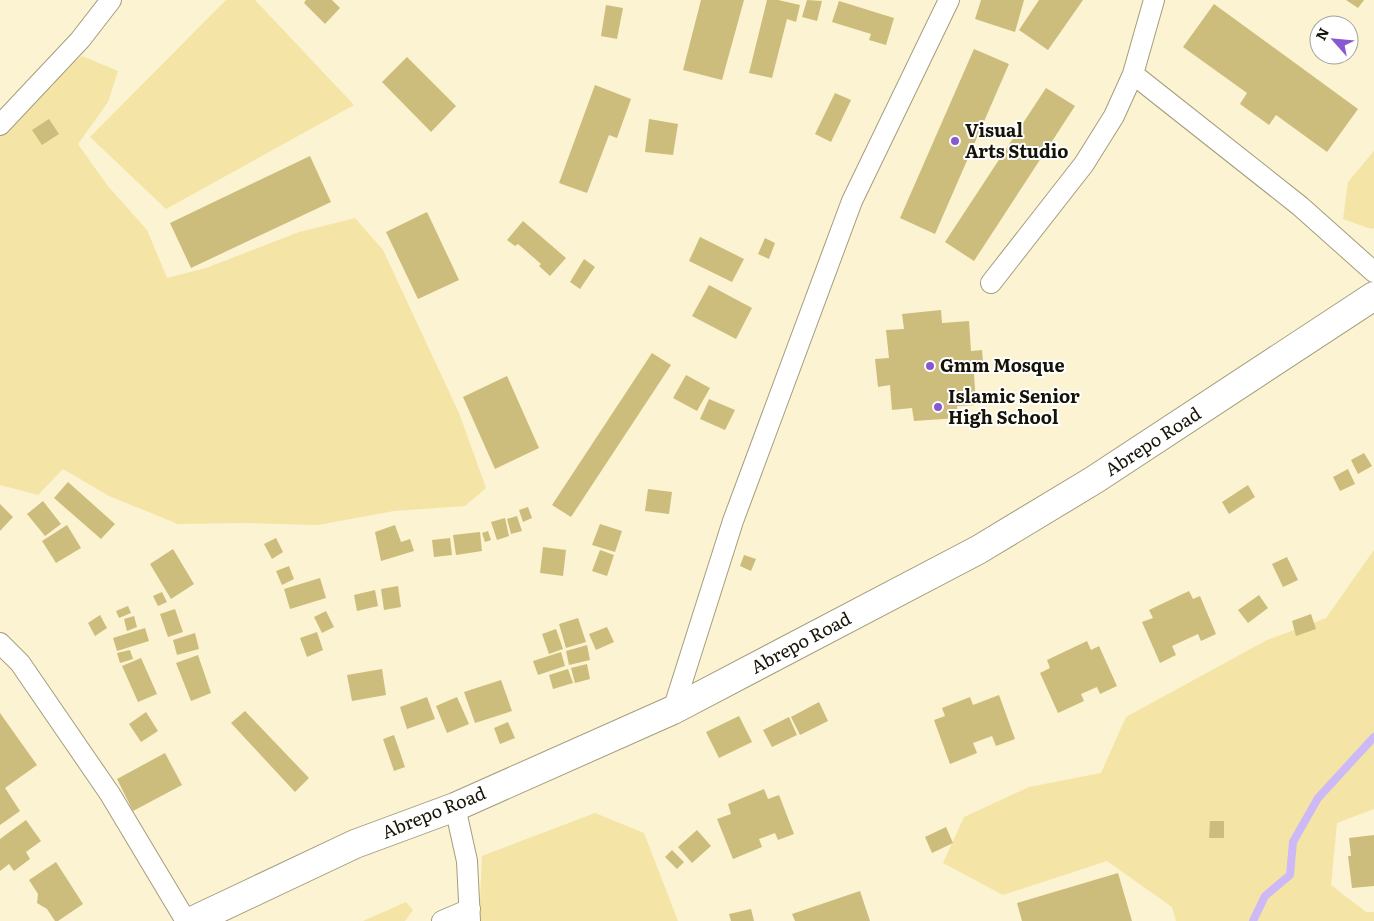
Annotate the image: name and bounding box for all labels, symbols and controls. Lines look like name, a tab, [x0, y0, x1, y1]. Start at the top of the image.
north arrow	[1309, 15, 1359, 65]
text: N	[1310, 24, 1333, 43]
place label: Visual Arts Studio	[965, 116, 1069, 164]
marker: Visual Arts Studio	[949, 135, 961, 147]
place label: Gmm Mosque	[940, 351, 1065, 378]
marker: Gmm Mosque	[924, 360, 936, 372]
place label: Islamic Senior High School	[948, 382, 1080, 430]
street label: Abrepo Road	[1099, 399, 1206, 482]
marker: Islamic Senior High School	[932, 401, 944, 413]
street label: Abrepo Road	[745, 604, 855, 679]
street label: Abrepo Road	[377, 778, 490, 845]

